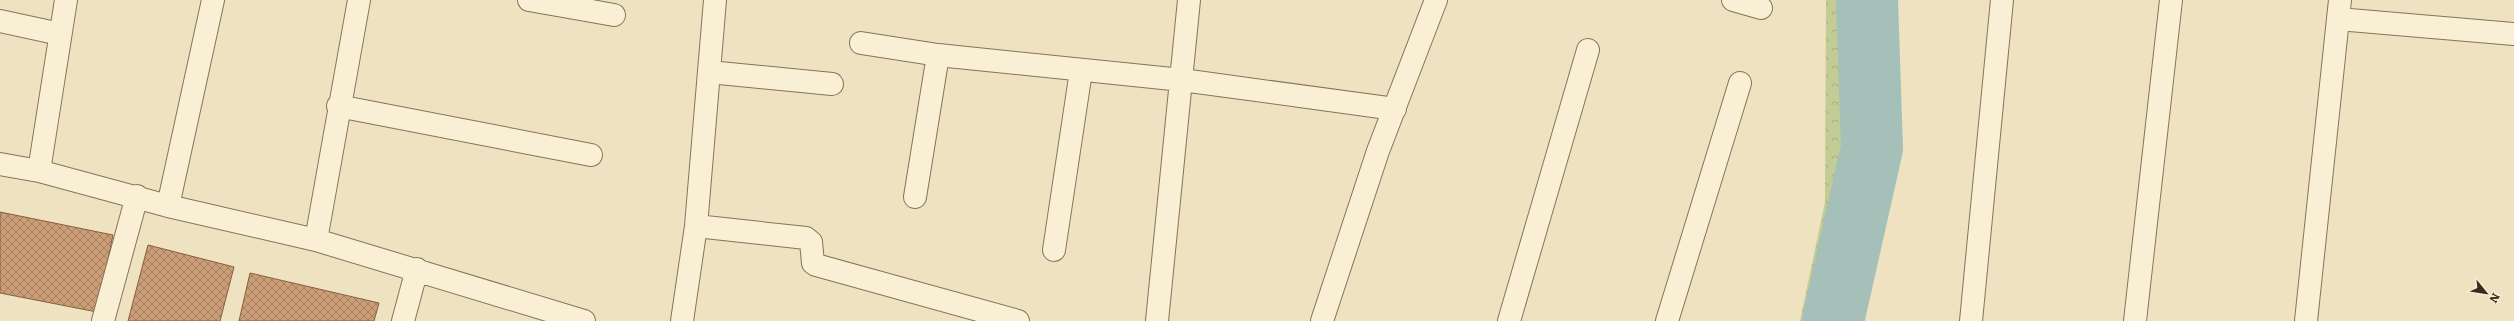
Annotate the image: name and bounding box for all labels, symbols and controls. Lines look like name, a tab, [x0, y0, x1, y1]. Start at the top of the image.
north arrow	[2466, 273, 2506, 313]
text: N	[2486, 291, 2505, 306]

